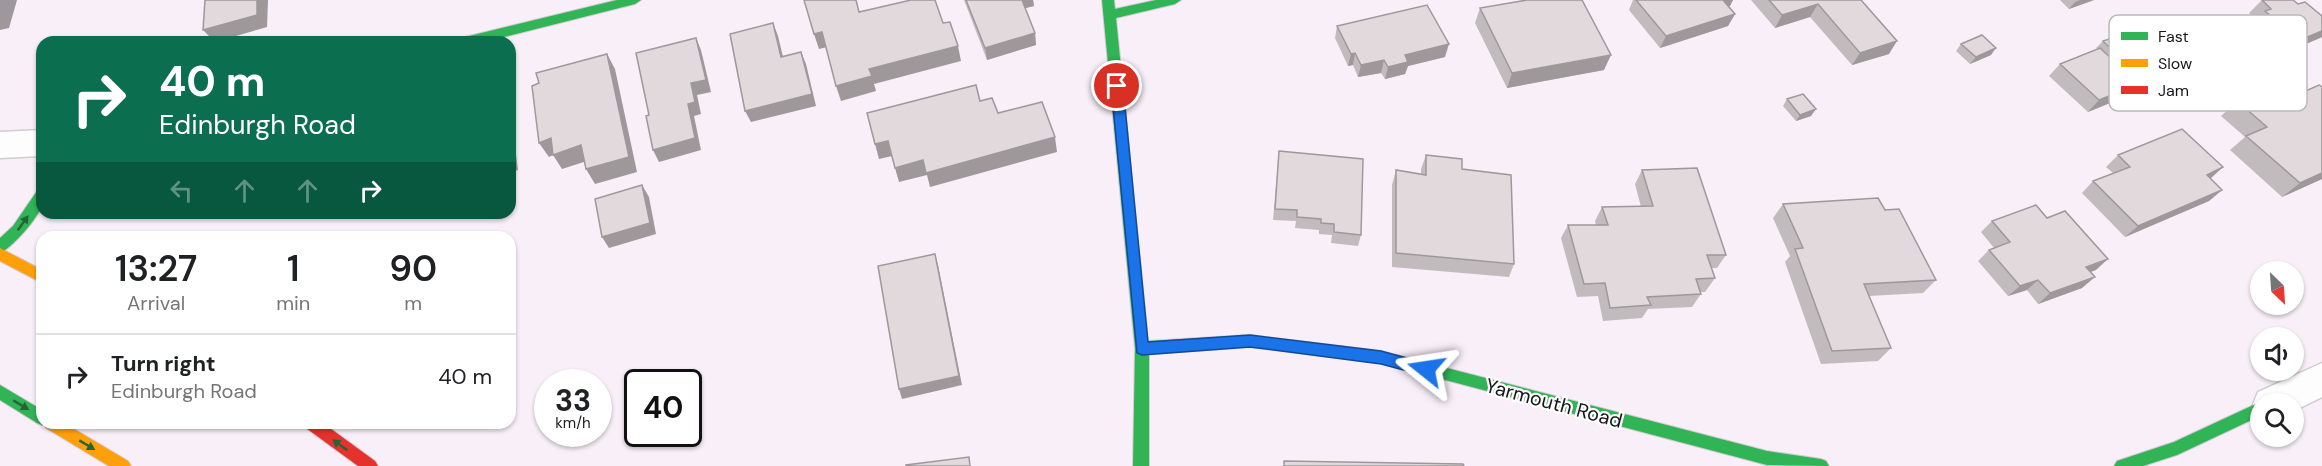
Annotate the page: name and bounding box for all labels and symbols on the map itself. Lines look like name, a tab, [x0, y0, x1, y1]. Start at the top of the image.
legend	[2109, 15, 2307, 111]
text: Fast	[2158, 26, 2189, 47]
text: Slow	[2158, 53, 2192, 74]
pin	[1091, 60, 1142, 111]
text: Jam	[2158, 80, 2189, 101]
one-way arrow	[17, 215, 29, 231]
north arrow	[2250, 261, 2304, 315]
position arrow	[1394, 337, 1458, 401]
speed limit sign: 40	[624, 369, 702, 447]
street label: Yarmouth Road	[1483, 372, 1625, 434]
one-way arrow	[13, 399, 29, 410]
one-way arrow	[79, 439, 95, 450]
one-way arrow	[333, 439, 348, 451]

